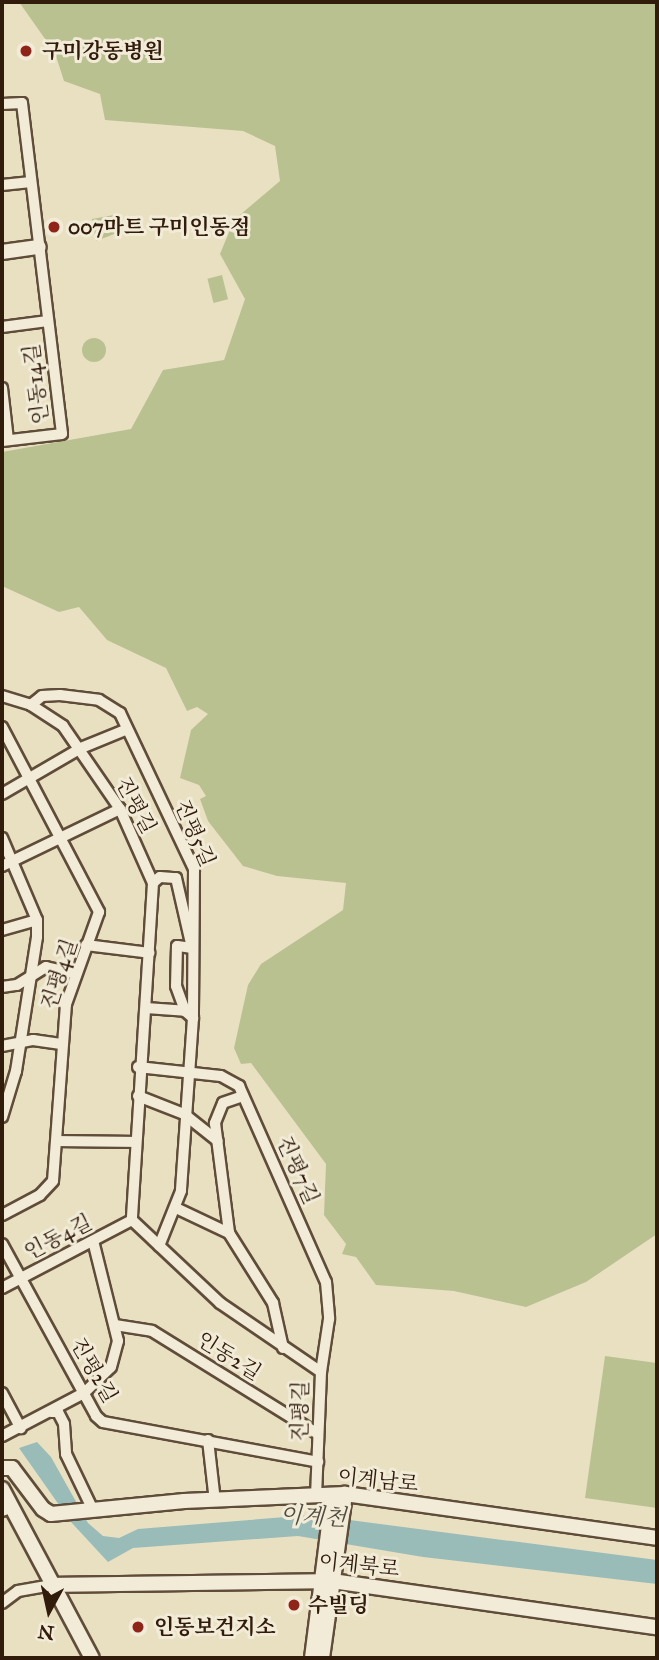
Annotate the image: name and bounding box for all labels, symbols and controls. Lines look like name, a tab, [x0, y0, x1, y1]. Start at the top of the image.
place label: 구미강동병원	[42, 38, 164, 64]
marker: 구미강동병원	[16, 41, 36, 61]
place label: 007마트 구미인동점	[68, 214, 250, 240]
marker: 007마트 구미인동점	[46, 219, 62, 235]
street label: 인동14길	[19, 342, 53, 426]
street label: 진평길	[111, 772, 161, 838]
street label: 진평5길	[170, 796, 220, 870]
street label: 진평4길	[36, 936, 82, 1012]
street label: 진평7길	[272, 1132, 324, 1208]
street label: 인동4길	[20, 1209, 96, 1265]
street label: 인동2길	[192, 1326, 266, 1386]
street label: 진평2길	[65, 1333, 123, 1407]
street label: 진평길	[287, 1380, 313, 1442]
street label: 이계남로	[336, 1463, 420, 1497]
water label: 이계천	[279, 1500, 347, 1532]
street label: 이계북로	[317, 1548, 401, 1582]
north arrow	[14, 1576, 84, 1646]
place label: 수빌딩	[308, 1592, 369, 1618]
marker: 수빌딩	[286, 1597, 302, 1613]
place label: 인동보건지소	[154, 1614, 276, 1640]
marker: 인동보건지소	[128, 1617, 148, 1637]
text: N	[36, 1620, 56, 1645]

